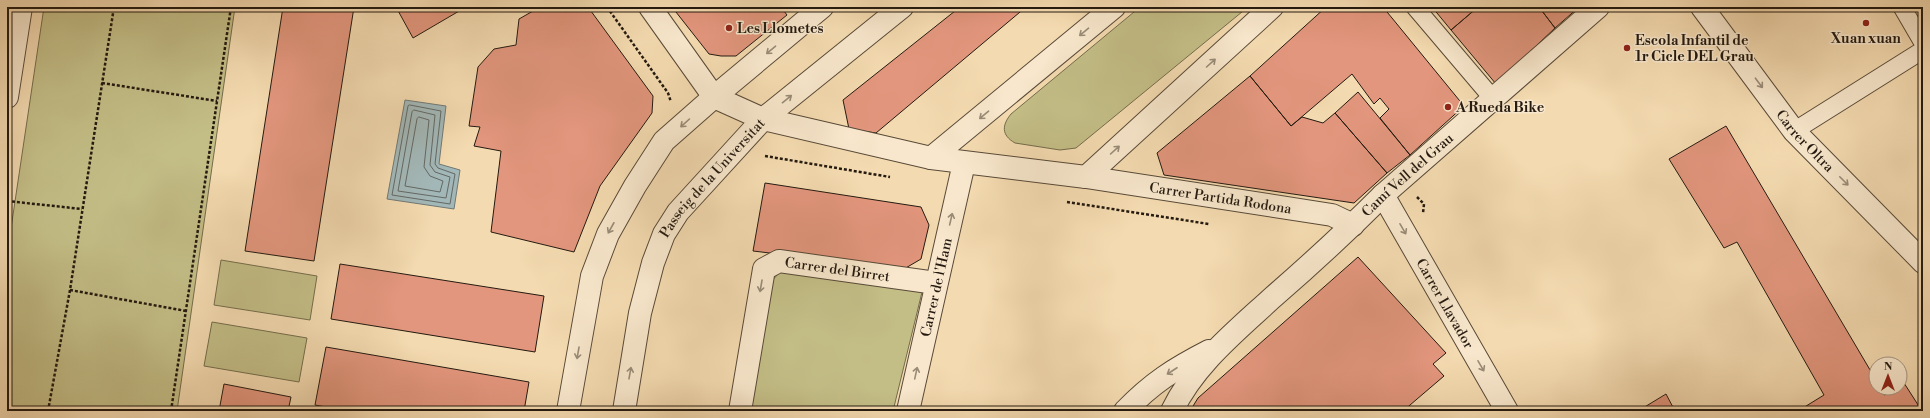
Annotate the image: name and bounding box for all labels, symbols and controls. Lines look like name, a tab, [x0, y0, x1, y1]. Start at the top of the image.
marker: Xuan xuan	[1861, 18, 1871, 28]
place label: Les Llometes	[737, 20, 823, 38]
marker: Les Llometes	[724, 23, 734, 33]
one-way arrow	[1078, 27, 1089, 36]
place label: Xuan xuan	[1830, 30, 1901, 48]
place label: Escola Infantil de 1r Cicle DEL Grau	[1635, 32, 1754, 66]
marker: Escola Infantil de 1r Cicle DEL Grau	[1622, 43, 1632, 53]
one-way arrow	[766, 45, 776, 54]
one-way arrow	[1205, 58, 1216, 67]
one-way arrow	[1755, 78, 1763, 89]
one-way arrow	[782, 95, 793, 104]
place label: A Rueda Bike	[1455, 99, 1545, 117]
marker: A Rueda Bike	[1443, 102, 1453, 112]
street label: Carrer Oltra	[1771, 107, 1838, 177]
one-way arrow	[978, 111, 989, 119]
street label: Passeig de la Universitat	[656, 115, 769, 241]
one-way arrow	[680, 118, 691, 127]
street label: Camí Vell del Grau	[1358, 130, 1457, 221]
one-way arrow	[1110, 146, 1120, 155]
one-way arrow	[1839, 176, 1849, 186]
street label: Carrer Partida Rodona	[1148, 179, 1294, 219]
one-way arrow	[948, 213, 956, 226]
one-way arrow	[607, 222, 614, 234]
one-way arrow	[1399, 223, 1407, 235]
street label: Carrer de l'Ham	[917, 236, 957, 338]
street label: Carrer del Birret	[784, 254, 891, 286]
street label: Carrer Llavador	[1411, 255, 1477, 352]
one-way arrow	[757, 279, 765, 292]
one-way arrow	[574, 346, 582, 359]
north arrow	[1868, 356, 1908, 396]
one-way arrow	[1478, 360, 1486, 372]
text: N	[1884, 360, 1893, 374]
one-way arrow	[626, 366, 634, 379]
one-way arrow	[913, 367, 921, 380]
one-way arrow	[1166, 367, 1178, 375]

